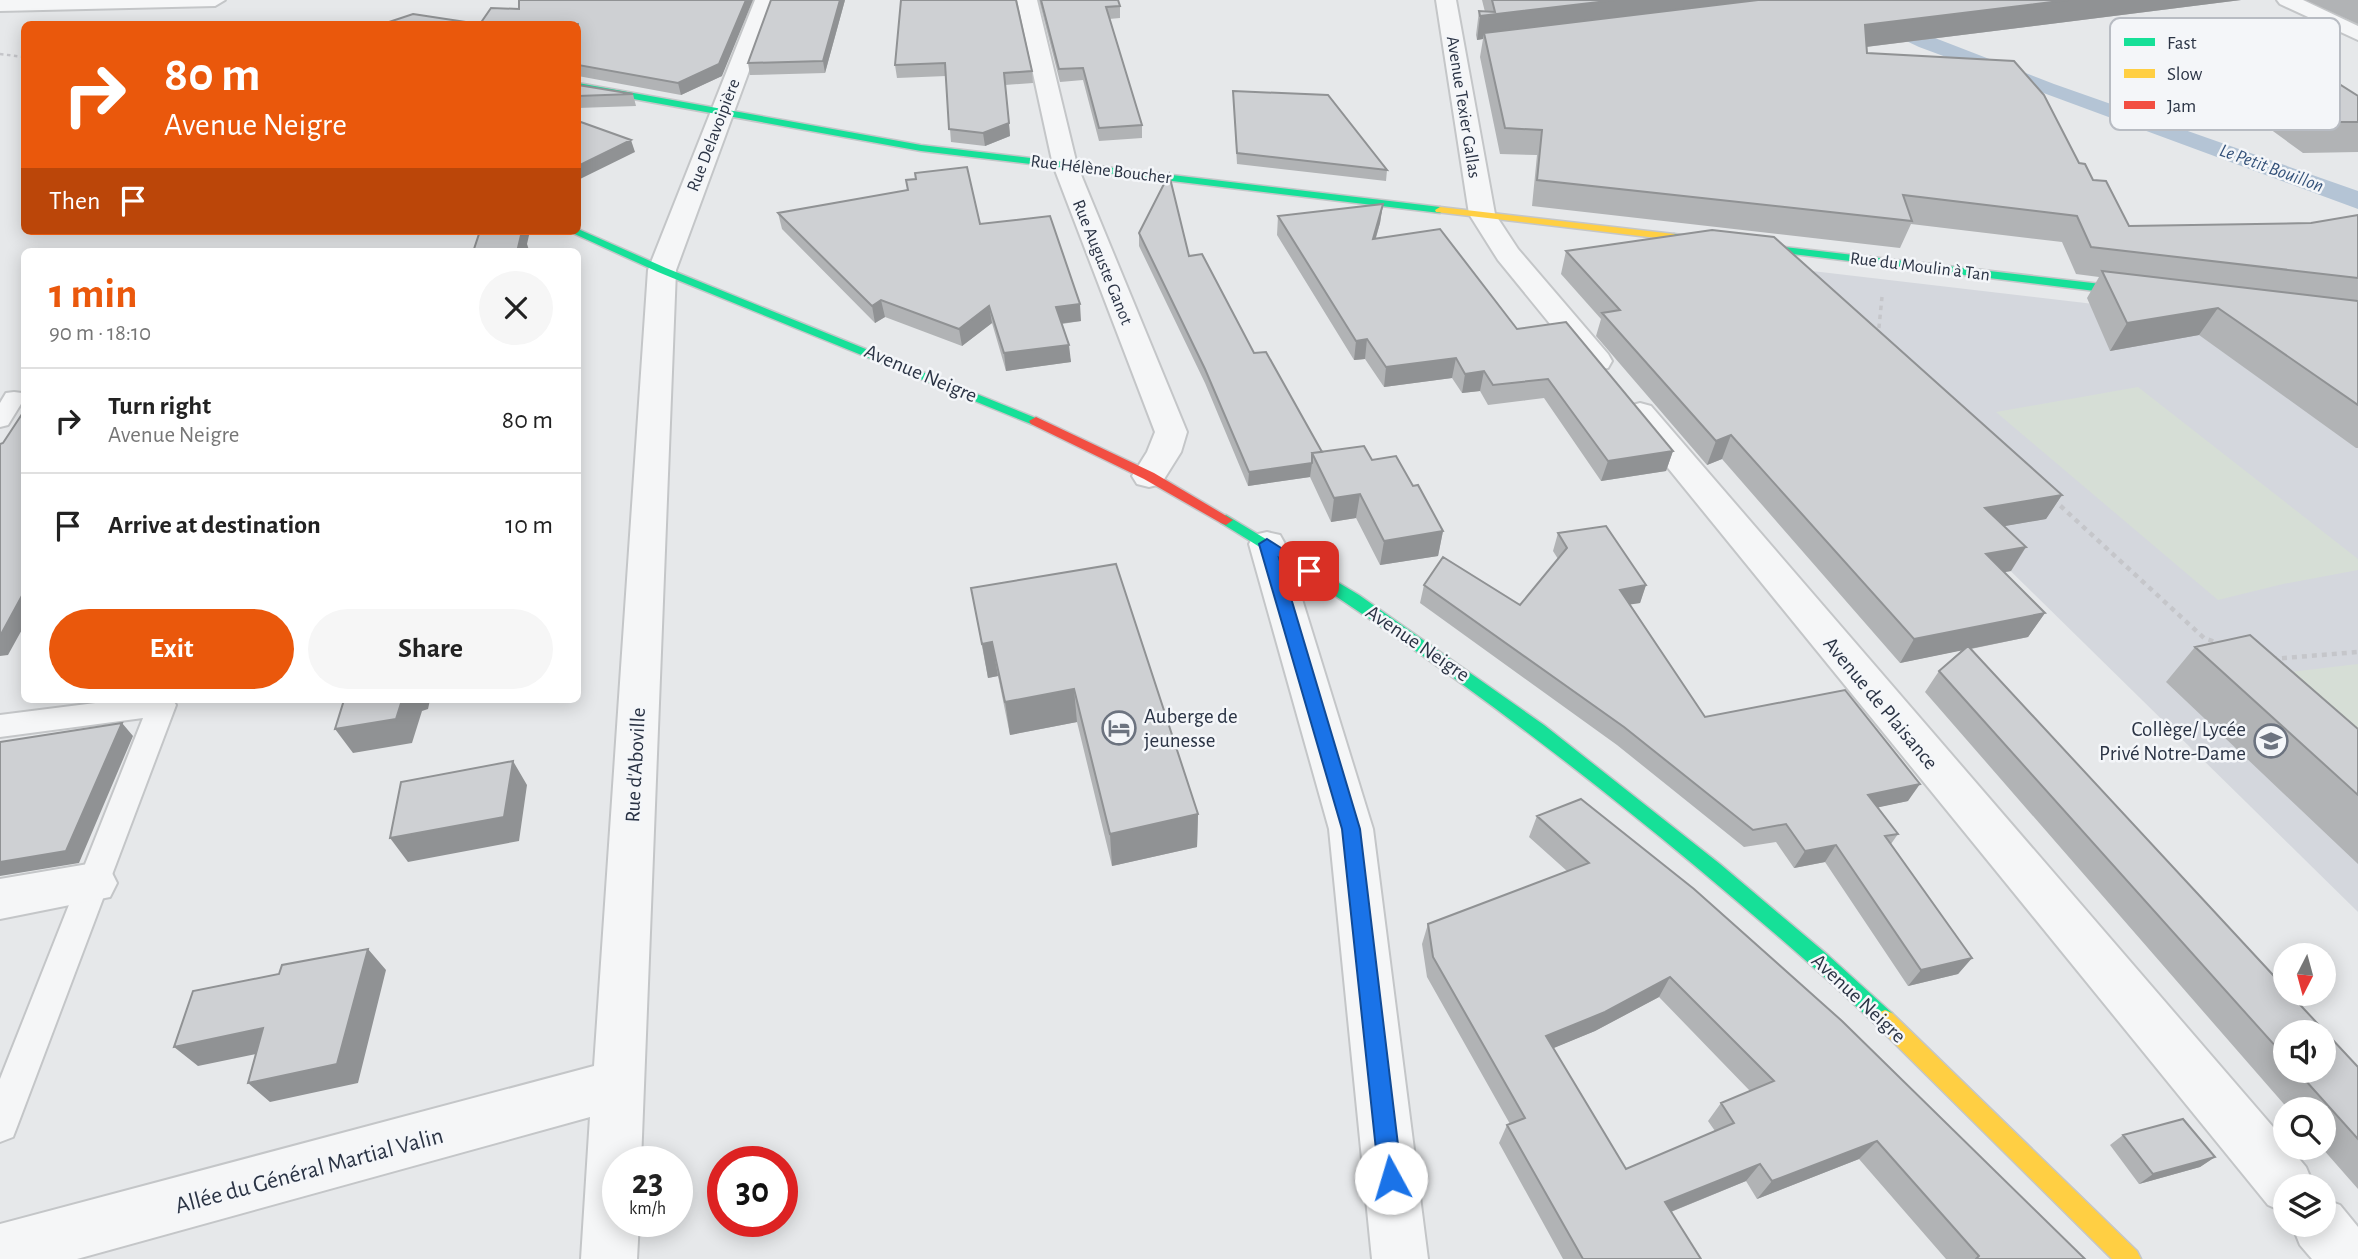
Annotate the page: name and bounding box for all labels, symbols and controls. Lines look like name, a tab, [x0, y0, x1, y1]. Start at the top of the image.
legend	[2110, 18, 2340, 130]
text: Fast	[2167, 34, 2197, 53]
street label: Avenue Texier Gallas	[1443, 35, 1483, 179]
icon: right	[49, 49, 140, 140]
text: 80 m	[164, 51, 261, 100]
text: Slow	[2167, 65, 2203, 84]
street label: Rue Delavoipière	[684, 77, 744, 194]
text: Jam	[2167, 97, 2196, 116]
text: Avenue Neigre	[164, 109, 347, 141]
water label: Le Petit Bouillon	[2217, 141, 2326, 196]
street label: Rue Hélène Boucher	[1030, 152, 1172, 188]
icon: arrive	[114, 182, 152, 220]
text: Then	[49, 188, 100, 214]
street label: Rue Auguste Ganot	[1069, 197, 1135, 328]
street label: Rue du Moulin à Tan	[1849, 249, 1991, 285]
button: close	[479, 271, 553, 345]
text: 1 min	[49, 273, 138, 315]
text: 90 m · 18:10	[49, 322, 151, 345]
street label: Avenue Neigre	[861, 340, 980, 407]
text: Turn right	[108, 393, 211, 419]
icon: right	[49, 402, 87, 440]
text: 80 m	[502, 407, 553, 433]
text: Avenue Neigre	[108, 424, 239, 447]
icon: arrive	[49, 507, 87, 545]
text: Arrive at destination	[108, 512, 321, 538]
text: 10 m	[505, 512, 553, 538]
pin	[1279, 541, 1339, 601]
icon: arrive	[1290, 552, 1328, 590]
street label: Avenue Neigre	[1362, 601, 1473, 686]
button: Exit	[49, 609, 294, 689]
button: Share	[308, 609, 553, 689]
street label: Avenue de Plaisance	[1819, 633, 1942, 773]
place label: Auberge de jeunesse	[1144, 706, 1238, 751]
street label: Rue d'Aboville	[622, 707, 649, 823]
hotel icon: Auberge de jeunesse	[1100, 709, 1138, 747]
place label: Collège/ Lycée Privé Notre-Dame	[2099, 719, 2246, 764]
school or university icon: Collège/ Lycée Privé Notre-Dame	[2252, 722, 2290, 760]
north arrow	[2273, 943, 2336, 1006]
map controls	[2273, 943, 2336, 1237]
street label: Avenue Neigre	[1808, 950, 1910, 1047]
button: sound	[2273, 1020, 2336, 1083]
button: search	[2273, 1097, 2336, 1160]
street label: Allée du Général Martial Valin	[173, 1124, 446, 1218]
position arrow	[1354, 1141, 1428, 1215]
speed limit sign: 30	[707, 1146, 798, 1237]
text: 23	[632, 1165, 663, 1200]
button: layers	[2273, 1174, 2336, 1237]
text: km/h	[629, 1200, 666, 1218]

